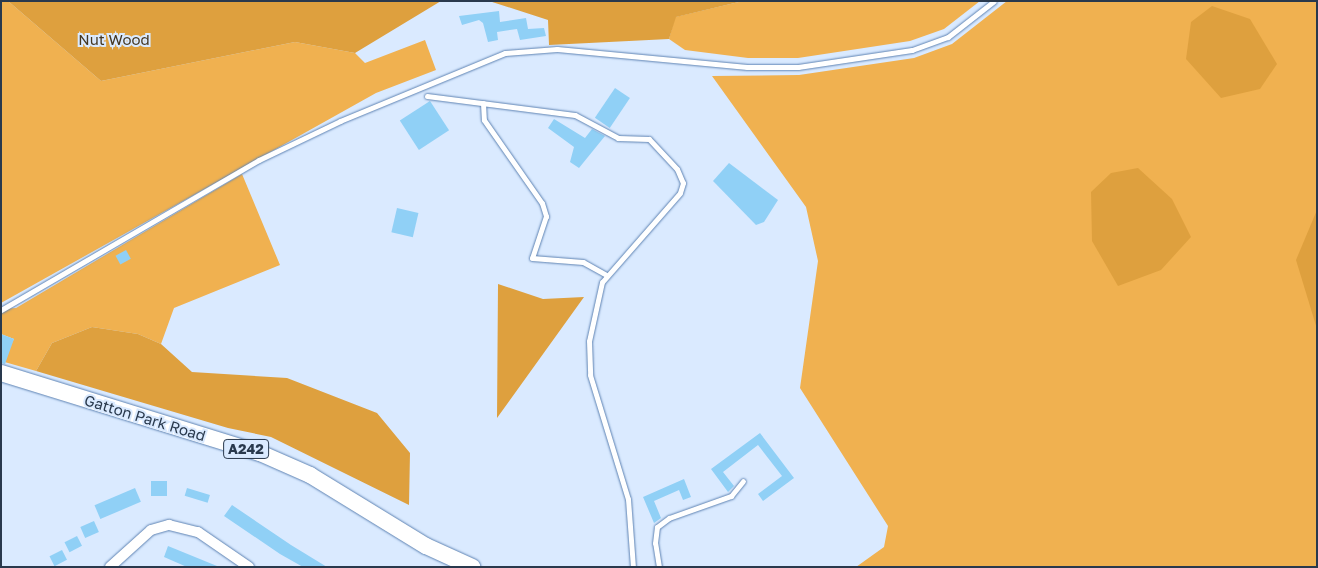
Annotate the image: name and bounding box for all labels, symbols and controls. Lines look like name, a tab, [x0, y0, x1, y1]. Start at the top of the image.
park label: Nut Wood	[78, 31, 150, 49]
street label: Gatton Park Road	[82, 391, 208, 445]
road number: A242	[222, 438, 270, 460]

